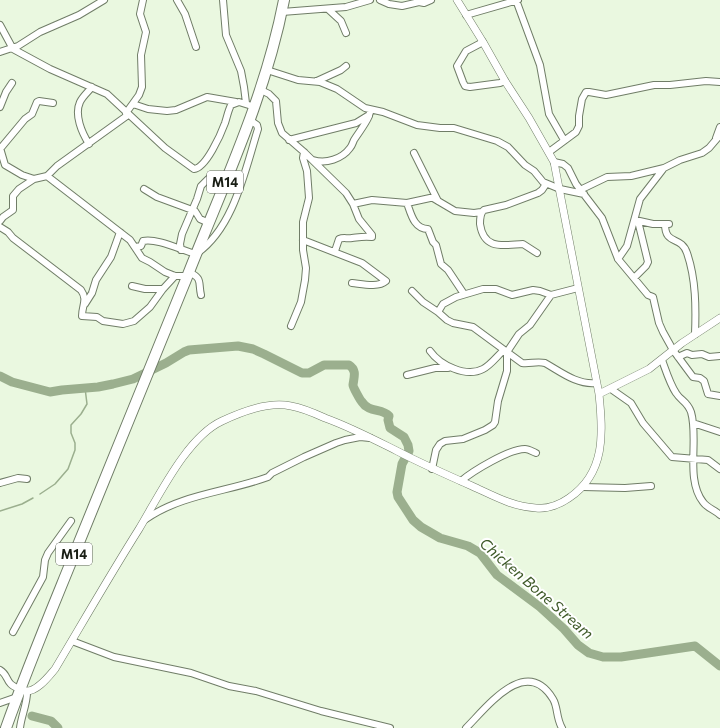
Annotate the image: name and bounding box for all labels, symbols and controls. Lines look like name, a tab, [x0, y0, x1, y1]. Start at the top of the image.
road number: M14	[207, 171, 243, 193]
water label: Chicken Bone Stream	[476, 534, 598, 642]
road number: M14	[56, 543, 92, 565]

